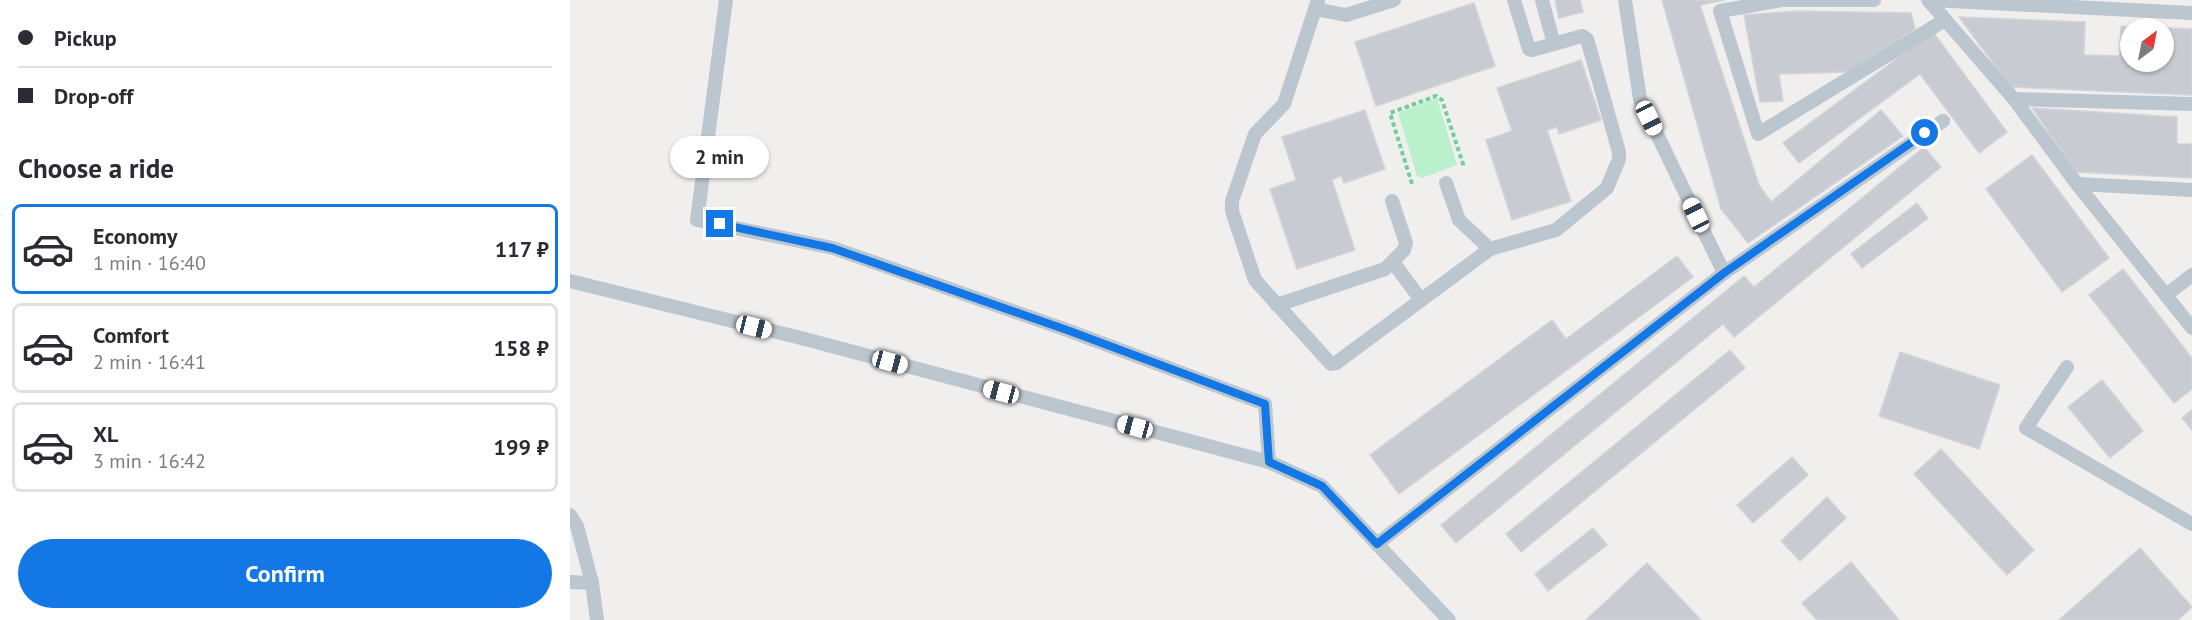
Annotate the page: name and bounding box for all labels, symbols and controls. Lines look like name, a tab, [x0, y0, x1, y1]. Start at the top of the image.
north arrow	[2120, 18, 2174, 72]
map controls	[2120, 18, 2174, 72]
text: Pickup	[54, 24, 117, 52]
text: Drop-off	[54, 82, 133, 110]
car	[1633, 98, 1665, 138]
route start	[1911, 119, 1938, 146]
callout: 2 min	[670, 137, 770, 179]
text: 2 min	[695, 144, 744, 170]
text: Choose a ride	[18, 151, 174, 185]
car	[1680, 195, 1712, 235]
route end	[706, 210, 733, 237]
icon: car	[21, 222, 75, 276]
text: Economy	[93, 222, 177, 250]
text: 117 ₽	[495, 235, 549, 263]
text: 1 min · 16:40	[93, 250, 206, 276]
car	[734, 314, 774, 340]
icon: car	[21, 321, 75, 375]
text: Comfort	[93, 321, 169, 349]
text: 158 ₽	[494, 334, 549, 362]
text: 2 min · 16:41	[93, 349, 206, 375]
car	[870, 349, 910, 375]
car	[981, 379, 1021, 405]
car	[1115, 414, 1155, 440]
icon: car	[21, 420, 75, 474]
text: XL	[93, 420, 118, 448]
text: 199 ₽	[494, 433, 549, 461]
text: 3 min · 16:42	[93, 448, 206, 474]
button: Confirm	[18, 539, 552, 608]

